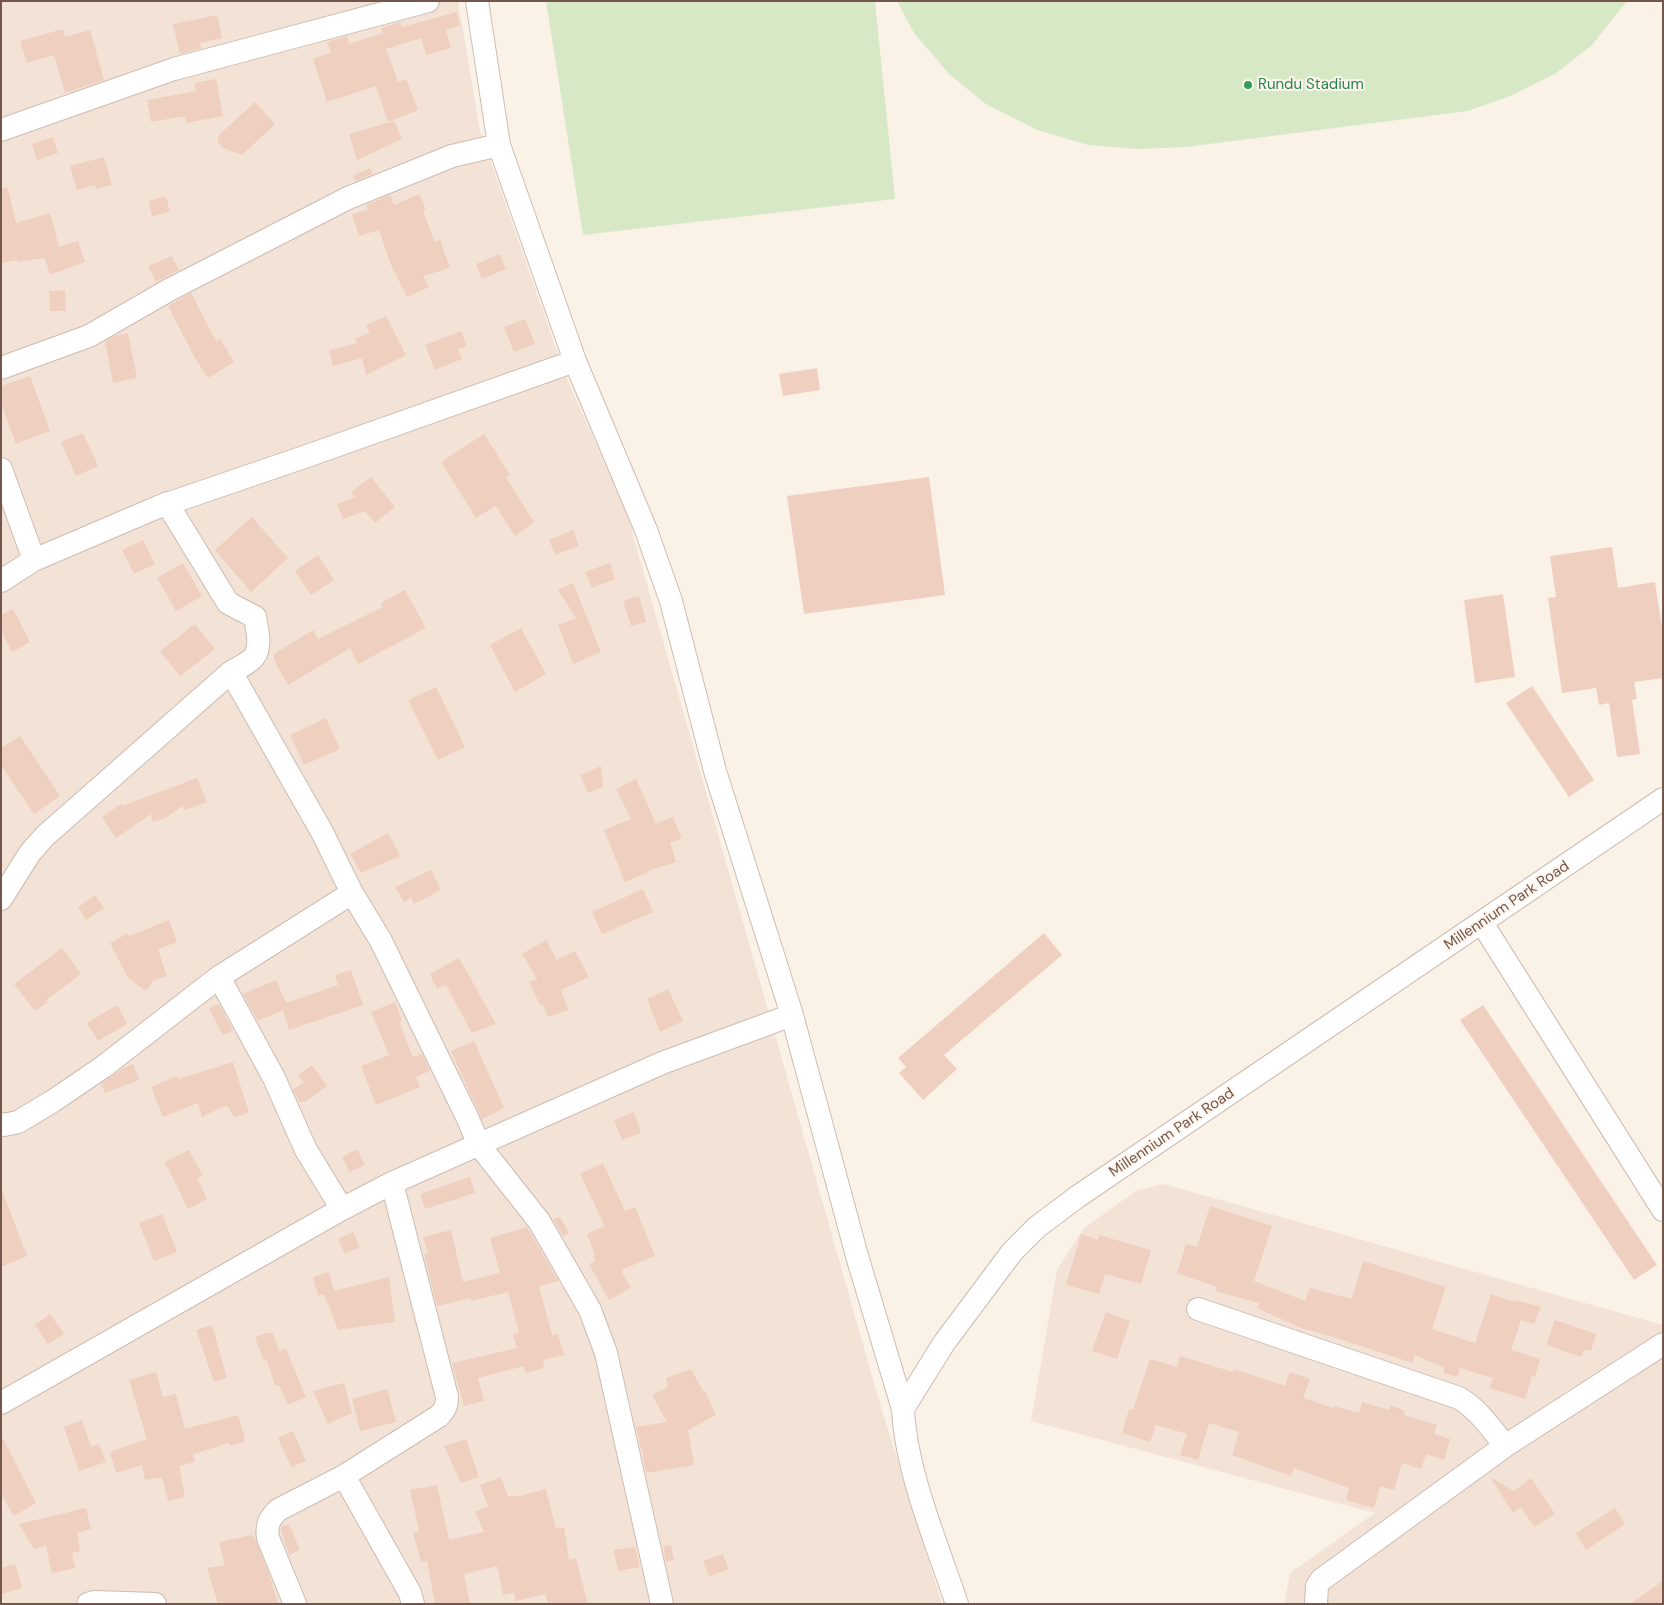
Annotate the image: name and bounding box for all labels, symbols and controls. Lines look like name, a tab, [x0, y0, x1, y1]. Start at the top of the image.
place label: Rundu Stadium	[1258, 76, 1364, 94]
marker: Rundu Stadium	[1242, 79, 1254, 91]
street label: Millennium Park Road	[1441, 858, 1573, 954]
street label: Millennium Park Road	[1106, 1085, 1238, 1181]

